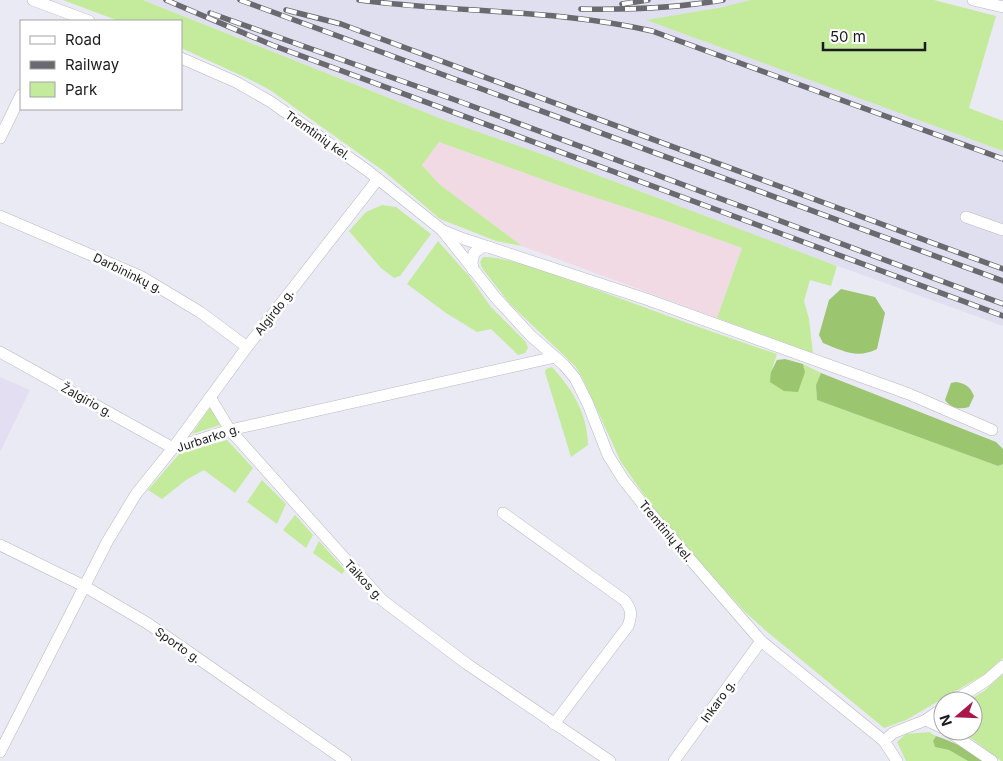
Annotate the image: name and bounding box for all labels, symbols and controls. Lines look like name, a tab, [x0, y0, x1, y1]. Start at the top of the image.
legend	[20, 20, 182, 110]
scale bar	[823, 20, 926, 52]
text: 50 m	[830, 27, 866, 46]
text: Road	[65, 30, 101, 49]
text: Railway	[65, 55, 120, 74]
text: Park	[65, 80, 98, 99]
street label: Tremtinių kel.	[283, 107, 353, 163]
street label: Darbininkų g.	[91, 250, 165, 296]
street label: Algirdo g.	[251, 286, 297, 338]
street label: Žalgirio g.	[59, 380, 115, 420]
street label: Jurbarko g.	[175, 421, 241, 455]
street label: Tremtinių kel.	[636, 497, 696, 565]
street label: Taikos g.	[341, 556, 387, 604]
street label: Sporto g.	[152, 624, 204, 666]
street label: Inkaro g.	[697, 677, 739, 725]
north arrow	[933, 691, 983, 741]
text: N	[935, 713, 955, 728]

